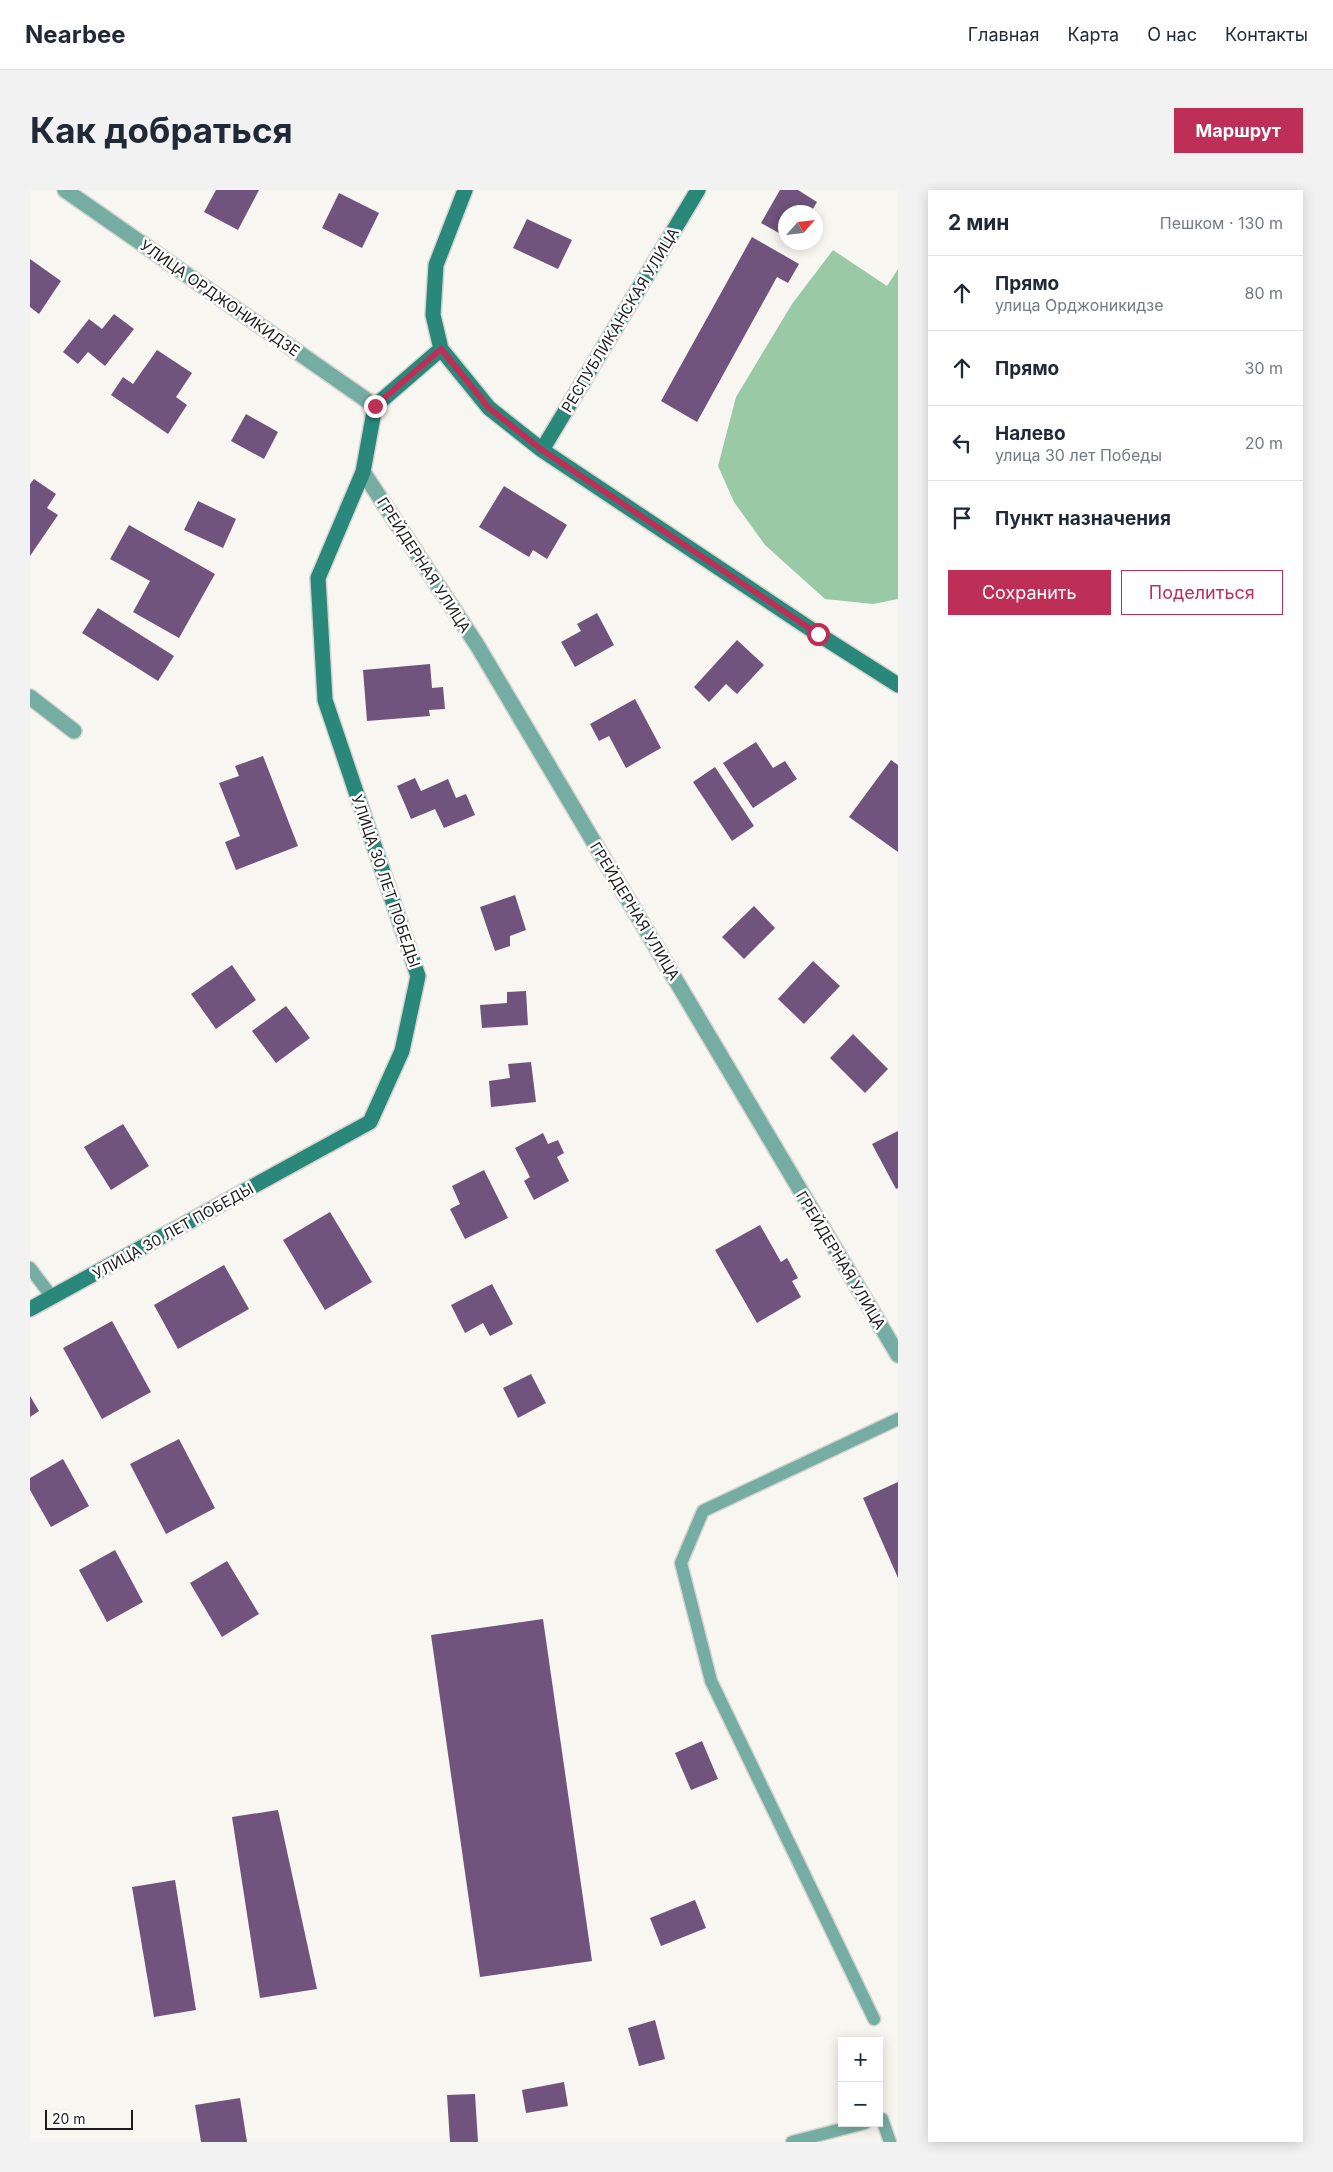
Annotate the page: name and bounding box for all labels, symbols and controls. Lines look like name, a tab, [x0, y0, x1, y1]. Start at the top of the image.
text: Nearbee	[25, 20, 126, 49]
text: Главная	[968, 24, 1039, 45]
text: Карта	[1067, 24, 1119, 45]
text: О нас	[1147, 24, 1197, 45]
text: Контакты	[1225, 24, 1308, 45]
button: Маршрут	[1174, 108, 1303, 153]
text: Как добраться	[30, 109, 293, 151]
north arrow	[778, 205, 823, 250]
text: 2 мин	[948, 210, 1009, 235]
text: Пешком · 130 m	[1160, 213, 1283, 233]
street label: РЕСПУБЛИКАНСКАЯ УЛИЦА	[557, 224, 683, 416]
street label: УЛИЦА ОРДЖОНИКИДЗЕ	[137, 236, 303, 360]
text: Прямо	[995, 272, 1059, 295]
icon: ahead	[948, 279, 976, 307]
text: 80 m	[1244, 283, 1283, 303]
text: улица Орджоникидзе	[995, 295, 1164, 315]
icon: ahead	[948, 354, 976, 382]
text: Прямо	[995, 357, 1059, 380]
text: 30 m	[1245, 358, 1283, 378]
route end	[364, 395, 387, 418]
text: Налево	[995, 422, 1066, 445]
icon: left	[948, 429, 976, 457]
text: 20 m	[1245, 433, 1283, 453]
text: улица 30 лет Победы	[995, 445, 1162, 465]
street label: ГРЕЙДЕРНАЯ УЛИЦА	[373, 494, 475, 636]
icon: arrive	[948, 504, 976, 532]
text: Пункт назначения	[995, 507, 1171, 530]
button: Сохранить	[948, 570, 1111, 615]
button: Поделиться	[1121, 570, 1283, 615]
route start	[807, 623, 830, 646]
street label: УЛИЦА 30 ЛЕТ ПОБЕДЫ	[348, 792, 424, 970]
street label: ГРЕЙДЕРНАЯ УЛИЦА	[586, 838, 684, 984]
street label: УЛИЦА 30 ЛЕТ ПОБЕДЫ	[89, 1179, 257, 1283]
street label: ГРЕЙДЕРНАЯ УЛИЦА	[792, 1187, 890, 1333]
map controls	[838, 2037, 883, 2127]
button: +	[838, 2037, 883, 2082]
button: −	[838, 2082, 883, 2127]
scale bar	[45, 2107, 132, 2130]
text: 20 m	[52, 2110, 86, 2127]

